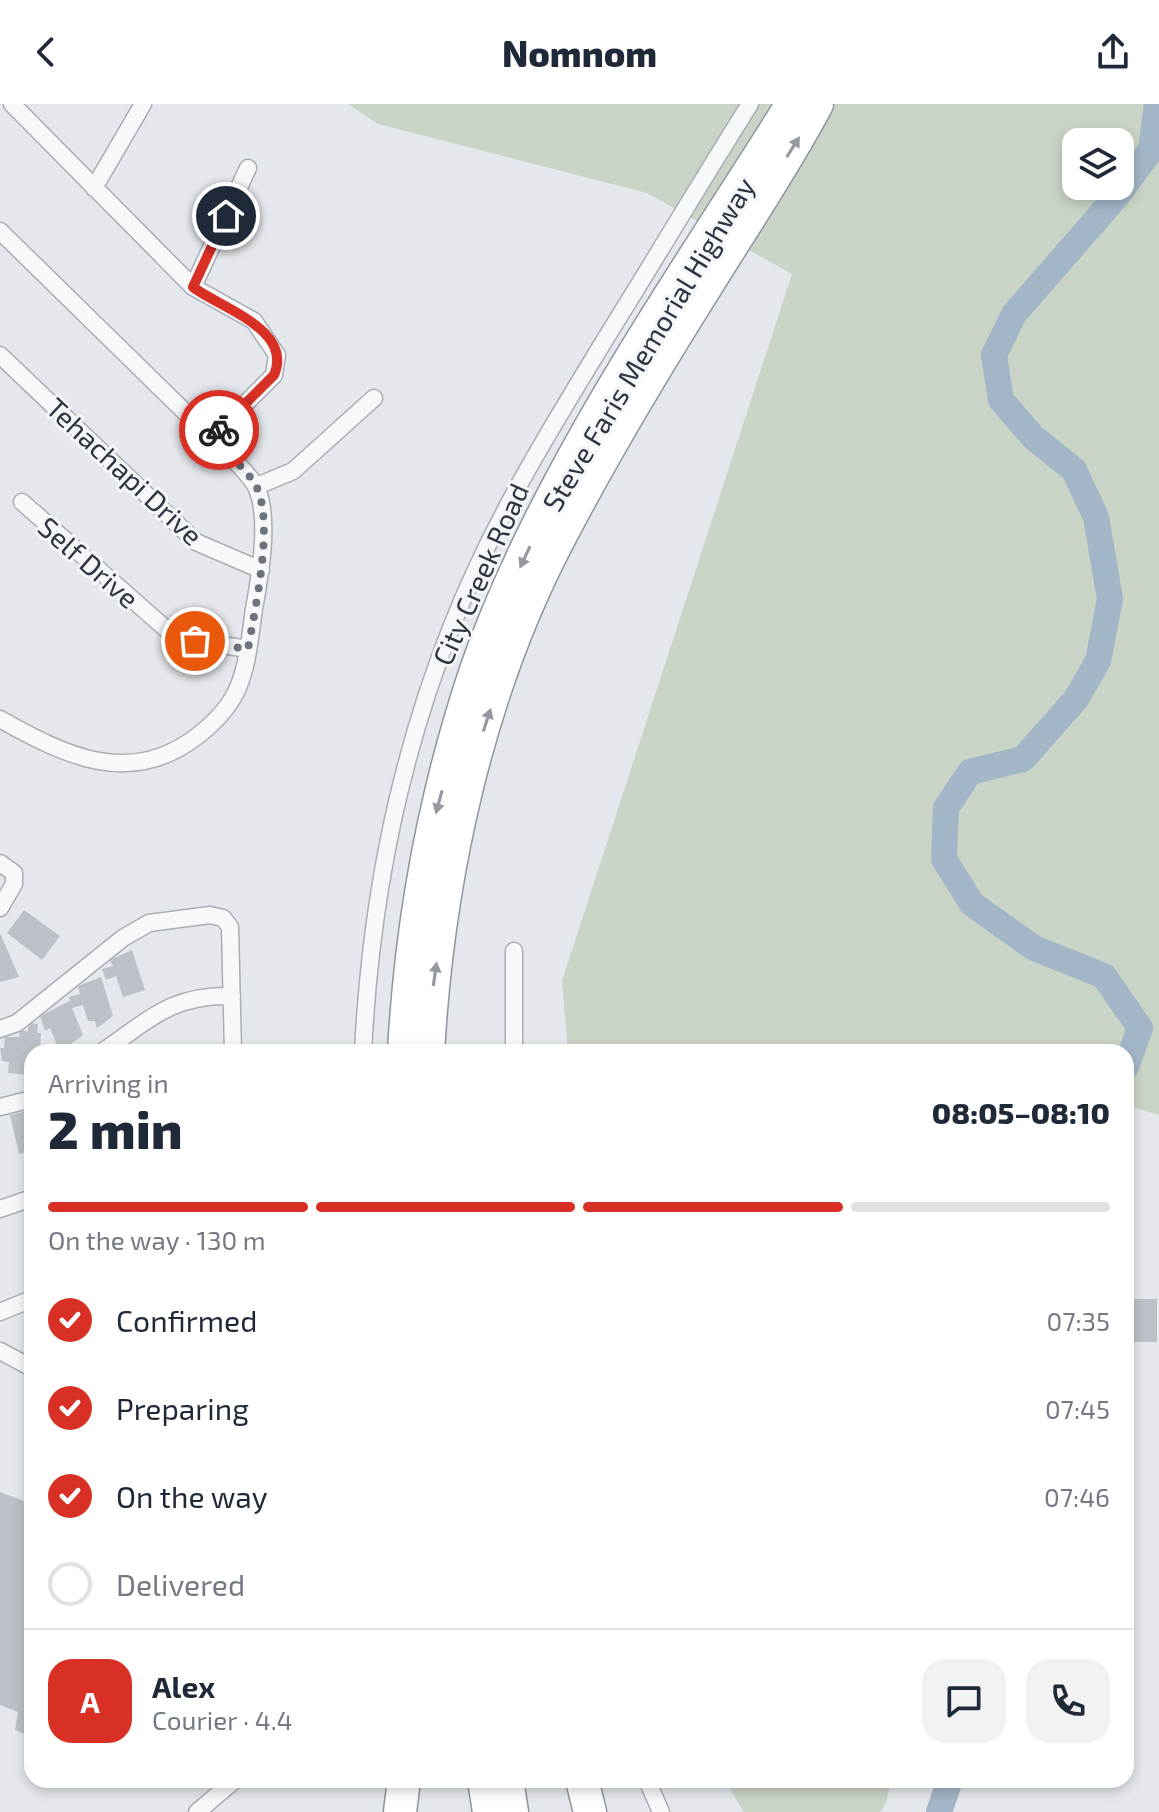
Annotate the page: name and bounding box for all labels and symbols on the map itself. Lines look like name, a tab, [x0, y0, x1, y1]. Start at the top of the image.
one-way arrow	[786, 136, 800, 158]
street label: Steve Faris Memorial Highway	[535, 171, 761, 517]
pin	[192, 182, 260, 250]
street label: Tehachapi Drive	[40, 390, 210, 552]
courier	[179, 390, 259, 470]
street label: City Creek Road	[425, 478, 535, 670]
street label: Self Drive	[32, 509, 146, 615]
one-way arrow	[518, 545, 532, 569]
pin	[161, 607, 229, 675]
one-way arrow	[481, 708, 493, 732]
one-way arrow	[432, 790, 445, 814]
one-way arrow	[429, 961, 442, 986]

